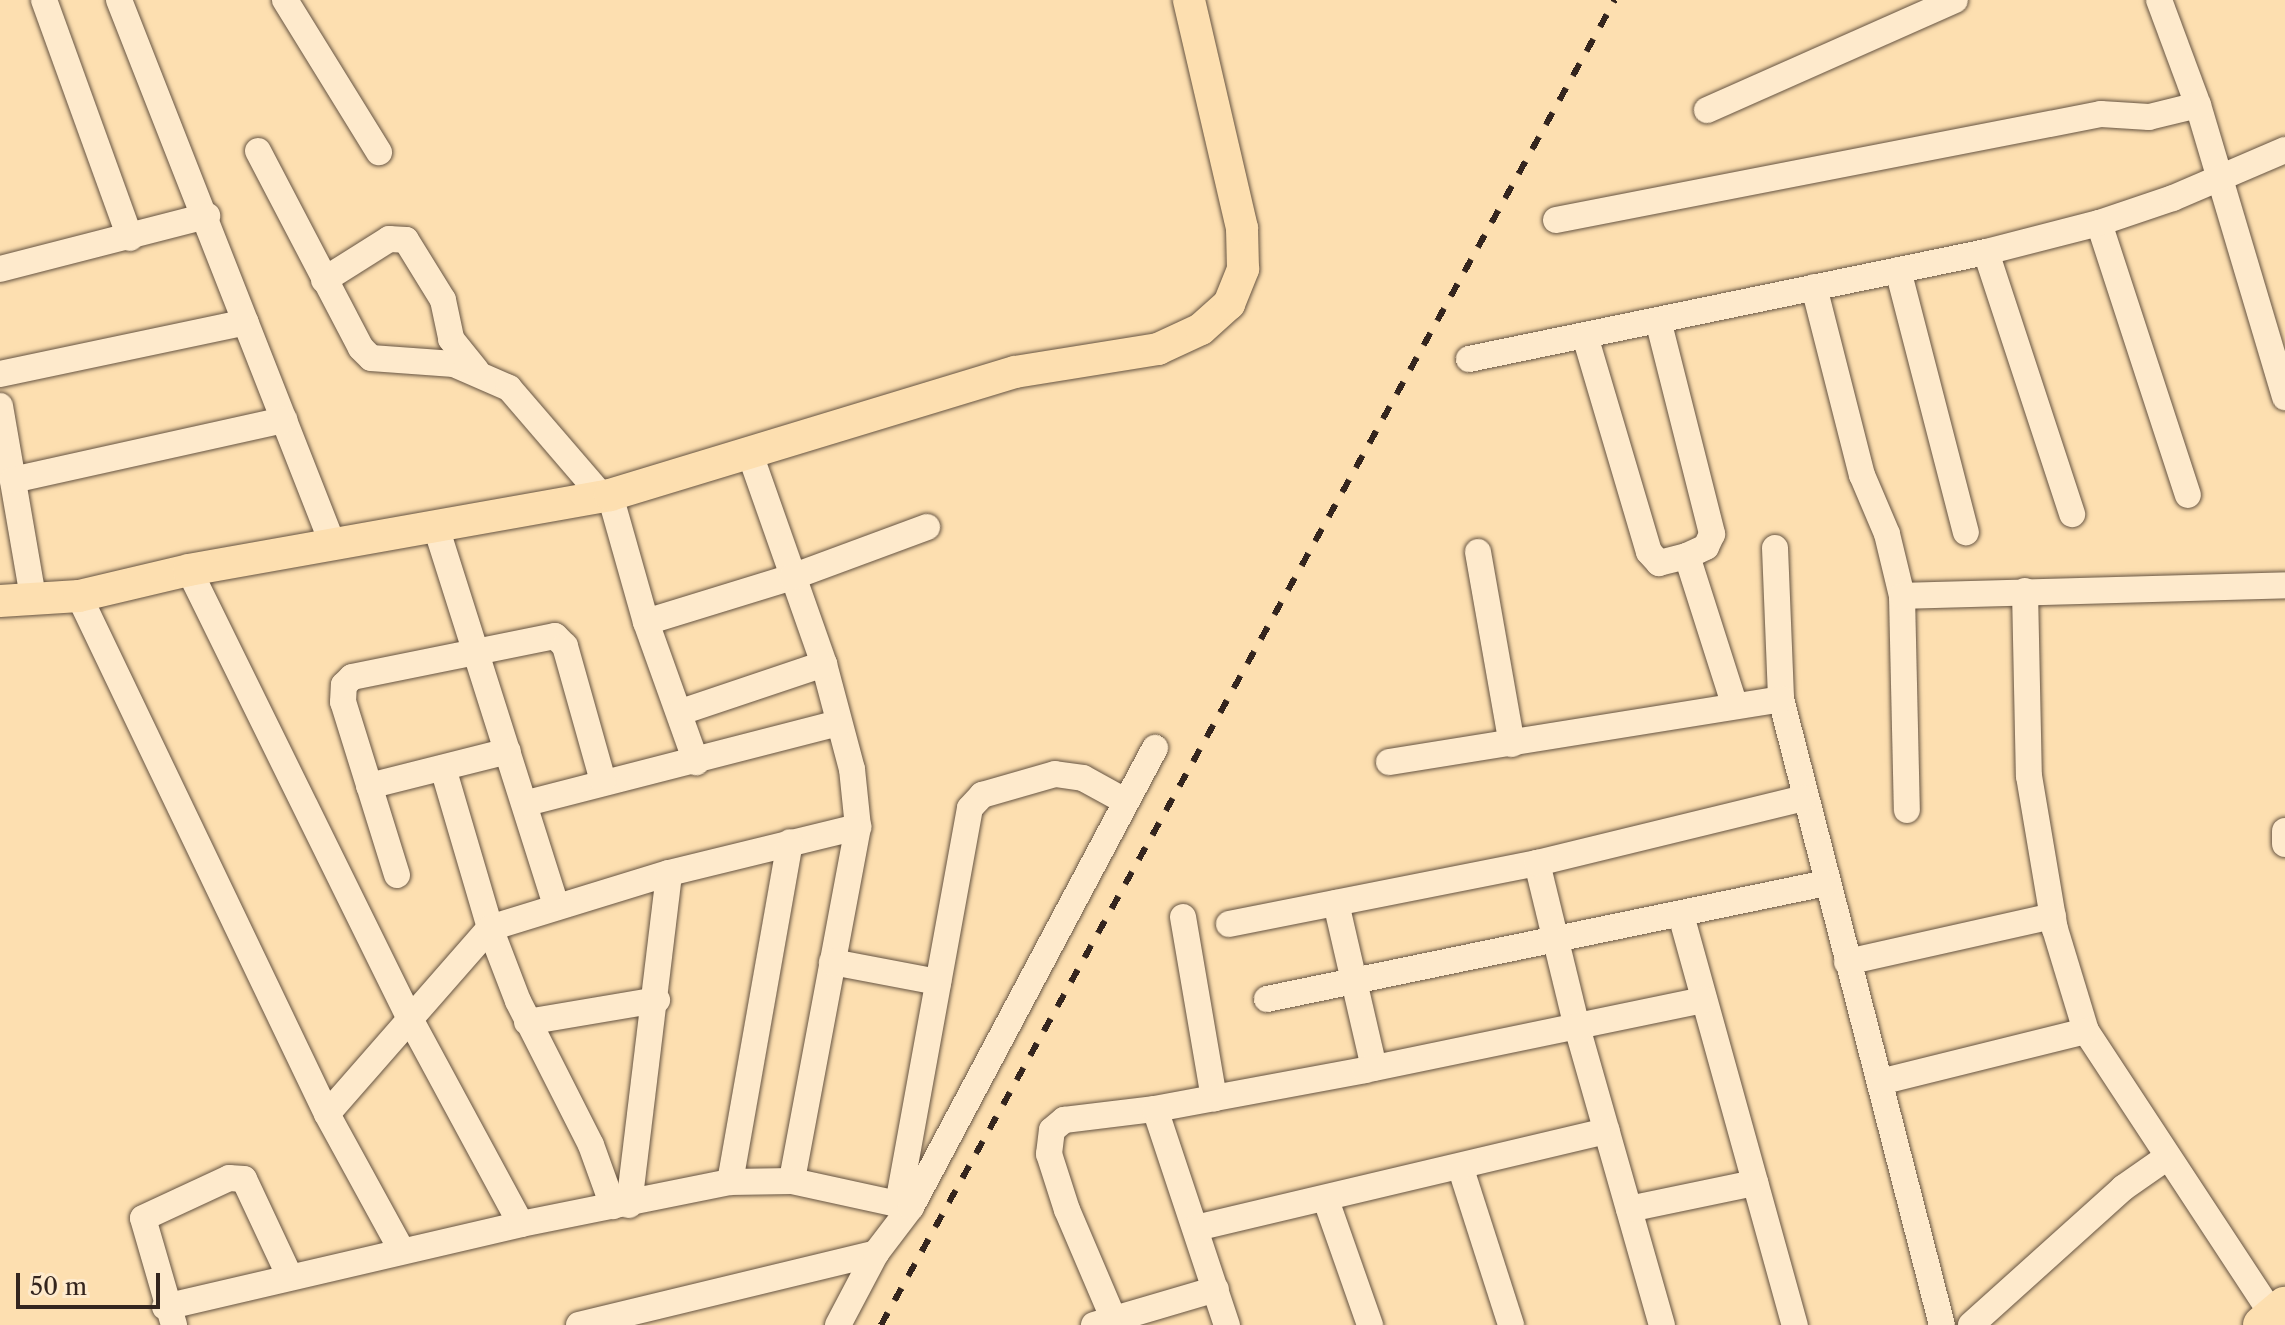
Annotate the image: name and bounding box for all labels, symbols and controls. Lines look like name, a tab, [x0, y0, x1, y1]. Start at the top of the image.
scale bar	[20, 1257, 164, 1307]
text: 50 m	[30, 1272, 87, 1301]

